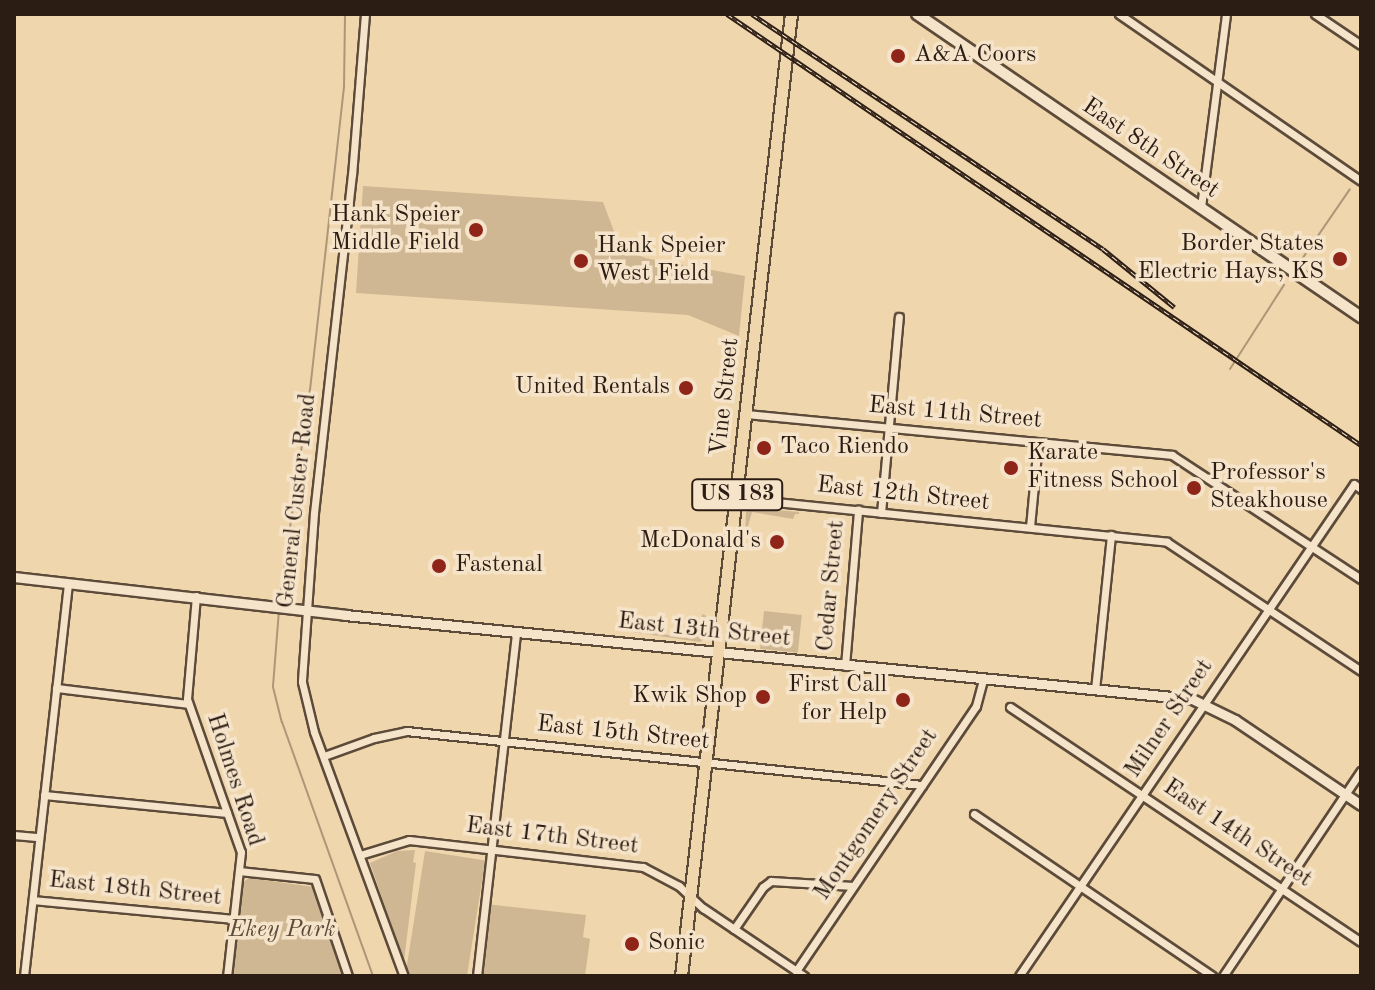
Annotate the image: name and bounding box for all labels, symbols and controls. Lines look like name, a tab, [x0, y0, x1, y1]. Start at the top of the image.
place label: A&A Coors	[914, 42, 1036, 70]
marker: A&A Coors	[889, 47, 907, 65]
street label: East 8th Street	[1076, 92, 1224, 206]
place label: Hank Speier Middle Field	[331, 202, 460, 258]
marker: Hank Speier Middle Field	[467, 221, 485, 239]
place label: Border States Electric Hays, KS	[1138, 231, 1324, 287]
place label: Hank Speier West Field	[597, 233, 726, 289]
marker: Border States Electric Hays, KS	[1331, 250, 1349, 268]
marker: Hank Speier West Field	[572, 252, 590, 270]
street label: Vine Street	[705, 337, 747, 457]
place label: United Rentals	[515, 374, 670, 402]
marker: United Rentals	[677, 379, 695, 397]
street label: General Custer Road	[272, 392, 324, 610]
street label: East 11th Street	[867, 392, 1043, 436]
place label: Taco Riendo	[780, 434, 909, 462]
marker: Taco Riendo	[755, 439, 773, 457]
place label: Karate Fitness School	[1027, 440, 1178, 496]
marker: Karate Fitness School	[1002, 459, 1020, 477]
place label: Professor's Steakhouse	[1210, 460, 1328, 516]
street label: East 12th Street	[815, 472, 991, 518]
road number: US 183	[691, 477, 783, 513]
marker: Professor's Steakhouse	[1185, 479, 1203, 497]
street label: Cedar Street	[812, 519, 852, 653]
place label: McDonald's	[640, 528, 761, 556]
marker: McDonald's	[768, 533, 786, 551]
place label: Fastenal	[455, 552, 543, 580]
marker: Fastenal	[430, 557, 448, 575]
street label: East 13th Street	[616, 608, 792, 654]
street label: Milner Street	[1120, 654, 1220, 784]
place label: First Call for Help	[788, 672, 887, 728]
place label: Kwik Shop	[632, 683, 747, 711]
marker: Kwik Shop	[754, 688, 772, 706]
marker: First Call for Help	[894, 691, 912, 709]
street label: Holmes Road	[199, 710, 269, 850]
street label: East 15th Street	[535, 711, 711, 757]
street label: Montgomery Street	[809, 724, 945, 906]
street label: East 14th Street	[1157, 774, 1317, 894]
street label: East 17th Street	[464, 812, 640, 862]
street label: East 18th Street	[47, 867, 223, 913]
park label: Ekey Park	[229, 917, 335, 945]
place label: Sonic	[648, 930, 705, 958]
marker: Sonic	[623, 935, 641, 953]

